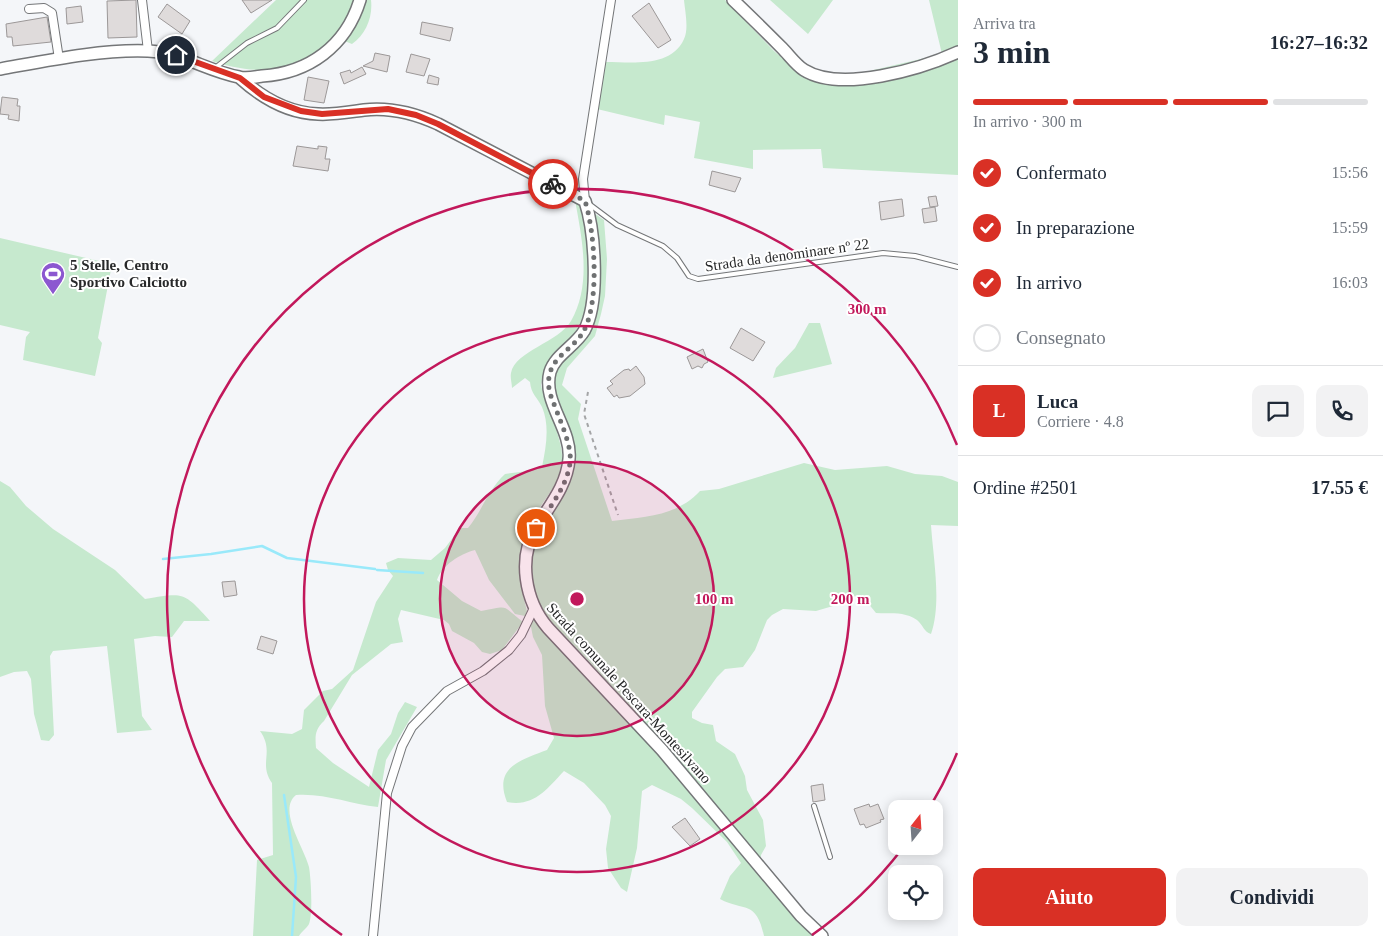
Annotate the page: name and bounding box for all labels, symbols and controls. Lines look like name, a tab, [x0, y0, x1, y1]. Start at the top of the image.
text: Arriva tra	[973, 15, 1036, 32]
text: 16:27–16:32	[1270, 32, 1368, 53]
pin	[155, 34, 197, 76]
text: 3 min	[973, 34, 1050, 70]
icon: home	[162, 41, 190, 69]
text: In arrivo · 300 m	[973, 113, 1082, 130]
courier	[528, 159, 578, 209]
icon: check	[973, 159, 1001, 187]
text: Confermato	[1016, 162, 1107, 183]
text: 15:56	[1332, 164, 1368, 181]
icon: bike	[539, 170, 567, 198]
icon: check	[973, 214, 1001, 242]
text: In preparazione	[1016, 217, 1135, 238]
text: 15:59	[1332, 219, 1368, 236]
street label: Strada da denominare nº 22	[704, 236, 870, 274]
place label: 5 Stelle, Centro Sportivo Calciotto	[70, 257, 187, 290]
sports icon: 5 Stelle, Centro Sportivo Calciotto	[40, 261, 66, 295]
icon: check	[973, 269, 1001, 297]
text: In arrivo	[1016, 272, 1082, 293]
text: 16:03	[1332, 274, 1368, 291]
text: 300 m	[848, 301, 887, 317]
text: Consegnato	[1016, 327, 1106, 348]
button: chat	[1252, 385, 1304, 437]
button: phone	[1316, 385, 1368, 437]
text: Luca	[1037, 391, 1078, 412]
text: L	[993, 400, 1005, 421]
text: Corriere · 4.8	[1037, 413, 1124, 430]
text: Ordine #2501	[973, 477, 1078, 498]
text: 17.55 €	[1311, 477, 1368, 498]
pin	[515, 507, 557, 549]
icon: bag	[522, 514, 550, 542]
centre of rings	[568, 590, 586, 608]
text: 100 m	[695, 591, 734, 607]
text: 200 m	[831, 591, 870, 607]
street label: Strada comunale Pescara-Montesilvano	[544, 599, 714, 787]
north arrow	[888, 800, 942, 855]
map controls	[888, 800, 943, 920]
button: locate	[888, 865, 943, 920]
button: Aiuto	[973, 868, 1166, 926]
button: Condividi	[1176, 868, 1368, 926]

